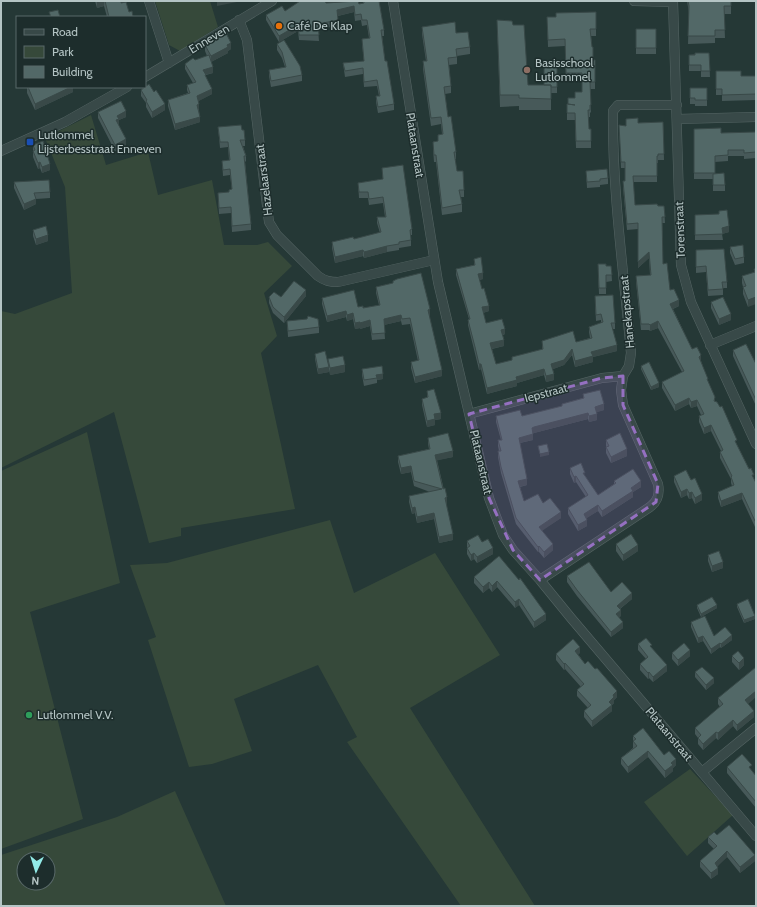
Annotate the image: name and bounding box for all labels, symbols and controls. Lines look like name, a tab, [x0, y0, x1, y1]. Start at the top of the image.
legend	[16, 16, 146, 88]
place label: Café De Klap	[287, 18, 353, 33]
street label: Enneven	[186, 20, 232, 57]
marker: Café De Klap	[274, 21, 284, 31]
text: Road	[52, 24, 78, 39]
text: Park	[52, 44, 74, 59]
place label: Basisschool Lutlommel	[535, 55, 594, 84]
text: Building	[52, 64, 94, 79]
marker: Basisschool Lutlommel	[522, 65, 532, 75]
street label: Plataanstraat	[403, 111, 428, 179]
place label: Lutlommel Lijsterbesstraat Enneven	[38, 127, 162, 156]
marker: Lutlommel Lijsterbesstraat Enneven	[25, 137, 35, 147]
street label: Hazelaarstraat	[252, 143, 275, 217]
street label: Torenstraat	[671, 201, 688, 259]
street label: Hanekapstraat	[616, 275, 637, 349]
street label: Iepstraat	[523, 380, 569, 405]
street label: Plataanstraat	[467, 428, 496, 496]
street label: Plataanstraat	[643, 704, 696, 764]
place label: Lutlommel V.V.	[37, 707, 113, 722]
marker: Lutlommel V.V.	[24, 710, 34, 720]
north arrow	[16, 851, 56, 891]
text: N	[31, 874, 40, 888]

